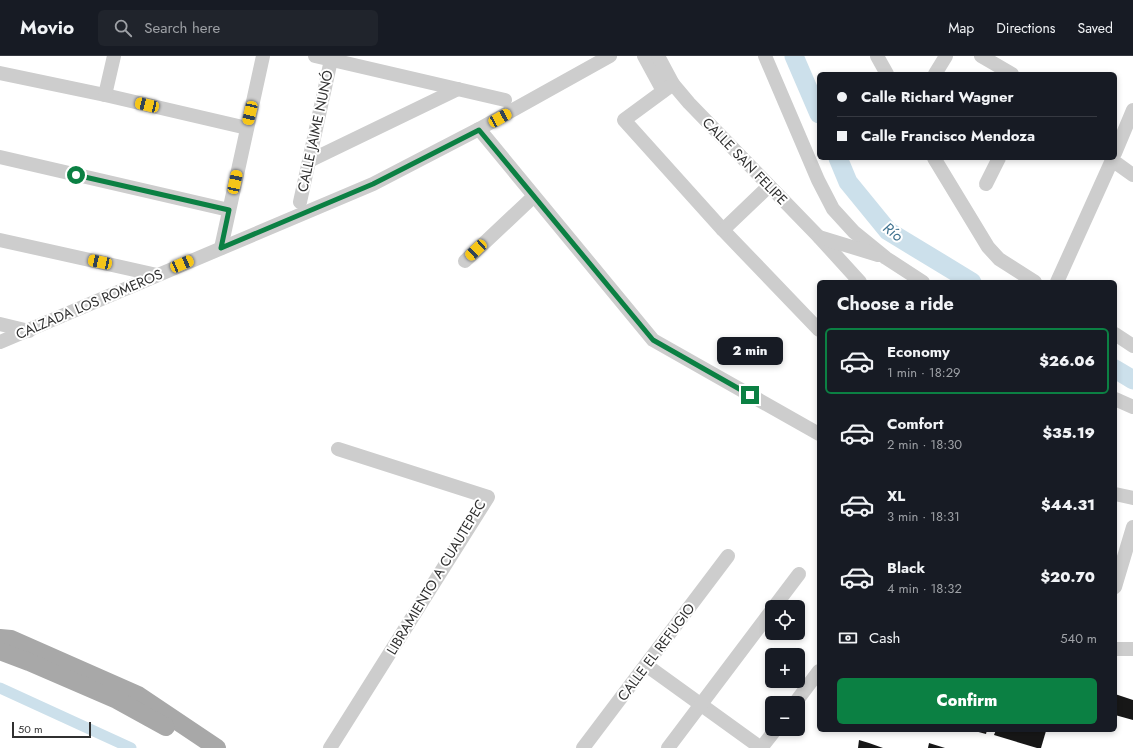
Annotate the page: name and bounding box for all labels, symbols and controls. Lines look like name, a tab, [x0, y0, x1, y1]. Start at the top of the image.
search box	[98, 10, 378, 46]
text: Movio	[20, 14, 74, 41]
icon: search	[112, 17, 134, 39]
text: Search here	[144, 17, 220, 39]
text: Map	[948, 18, 974, 38]
text: Directions	[996, 18, 1056, 38]
text: Saved	[1078, 18, 1113, 38]
street label: CALLE JAIME NUNÓ	[292, 68, 338, 194]
text: Calle Richard Wagner	[861, 86, 1014, 108]
car	[134, 96, 160, 114]
car	[241, 100, 259, 126]
car	[487, 107, 513, 129]
street label: CALLE SAN FELIPE	[698, 113, 792, 209]
text: Calle Francisco Mendoza	[861, 125, 1035, 147]
route start	[67, 166, 85, 184]
car	[227, 169, 243, 195]
water label: Río	[878, 217, 908, 247]
car	[463, 237, 489, 263]
car	[87, 254, 113, 270]
car	[169, 254, 195, 274]
street label: CALZADA LOS ROMEROS	[13, 264, 166, 344]
text: Choose a ride	[837, 291, 954, 317]
callout: 2 min	[717, 337, 783, 365]
text: 2 min	[733, 341, 767, 360]
text: Economy	[887, 341, 950, 363]
icon: car	[839, 343, 875, 379]
text: $26.06	[1039, 350, 1095, 372]
text: 1 min · 18:29	[887, 363, 961, 382]
route end	[741, 386, 759, 404]
text: Comfort	[887, 413, 944, 435]
icon: car	[839, 415, 875, 451]
text: $35.19	[1043, 422, 1095, 444]
text: 2 min · 18:30	[887, 435, 962, 454]
text: XL	[887, 485, 905, 507]
icon: car	[839, 487, 875, 523]
text: $44.31	[1041, 494, 1095, 516]
street label: LIBRAMIENTO A CUAUTEPEC	[382, 496, 490, 658]
text: 3 min · 18:31	[887, 507, 960, 526]
text: Black	[887, 557, 925, 579]
icon: car	[839, 559, 875, 595]
text: $20.70	[1041, 566, 1095, 588]
text: 4 min · 18:32	[887, 579, 962, 598]
street label: CALLE EL REFUGIO	[613, 599, 699, 705]
map controls	[765, 600, 805, 736]
button: locate	[765, 600, 805, 640]
icon: cash	[837, 627, 859, 649]
text: Cash	[869, 627, 900, 649]
text: 540 m	[1060, 629, 1097, 648]
button: +	[765, 648, 805, 688]
button: Confirm	[837, 678, 1097, 724]
button: −	[765, 696, 805, 736]
scale bar	[12, 720, 91, 739]
text: 50 m	[18, 721, 43, 737]

